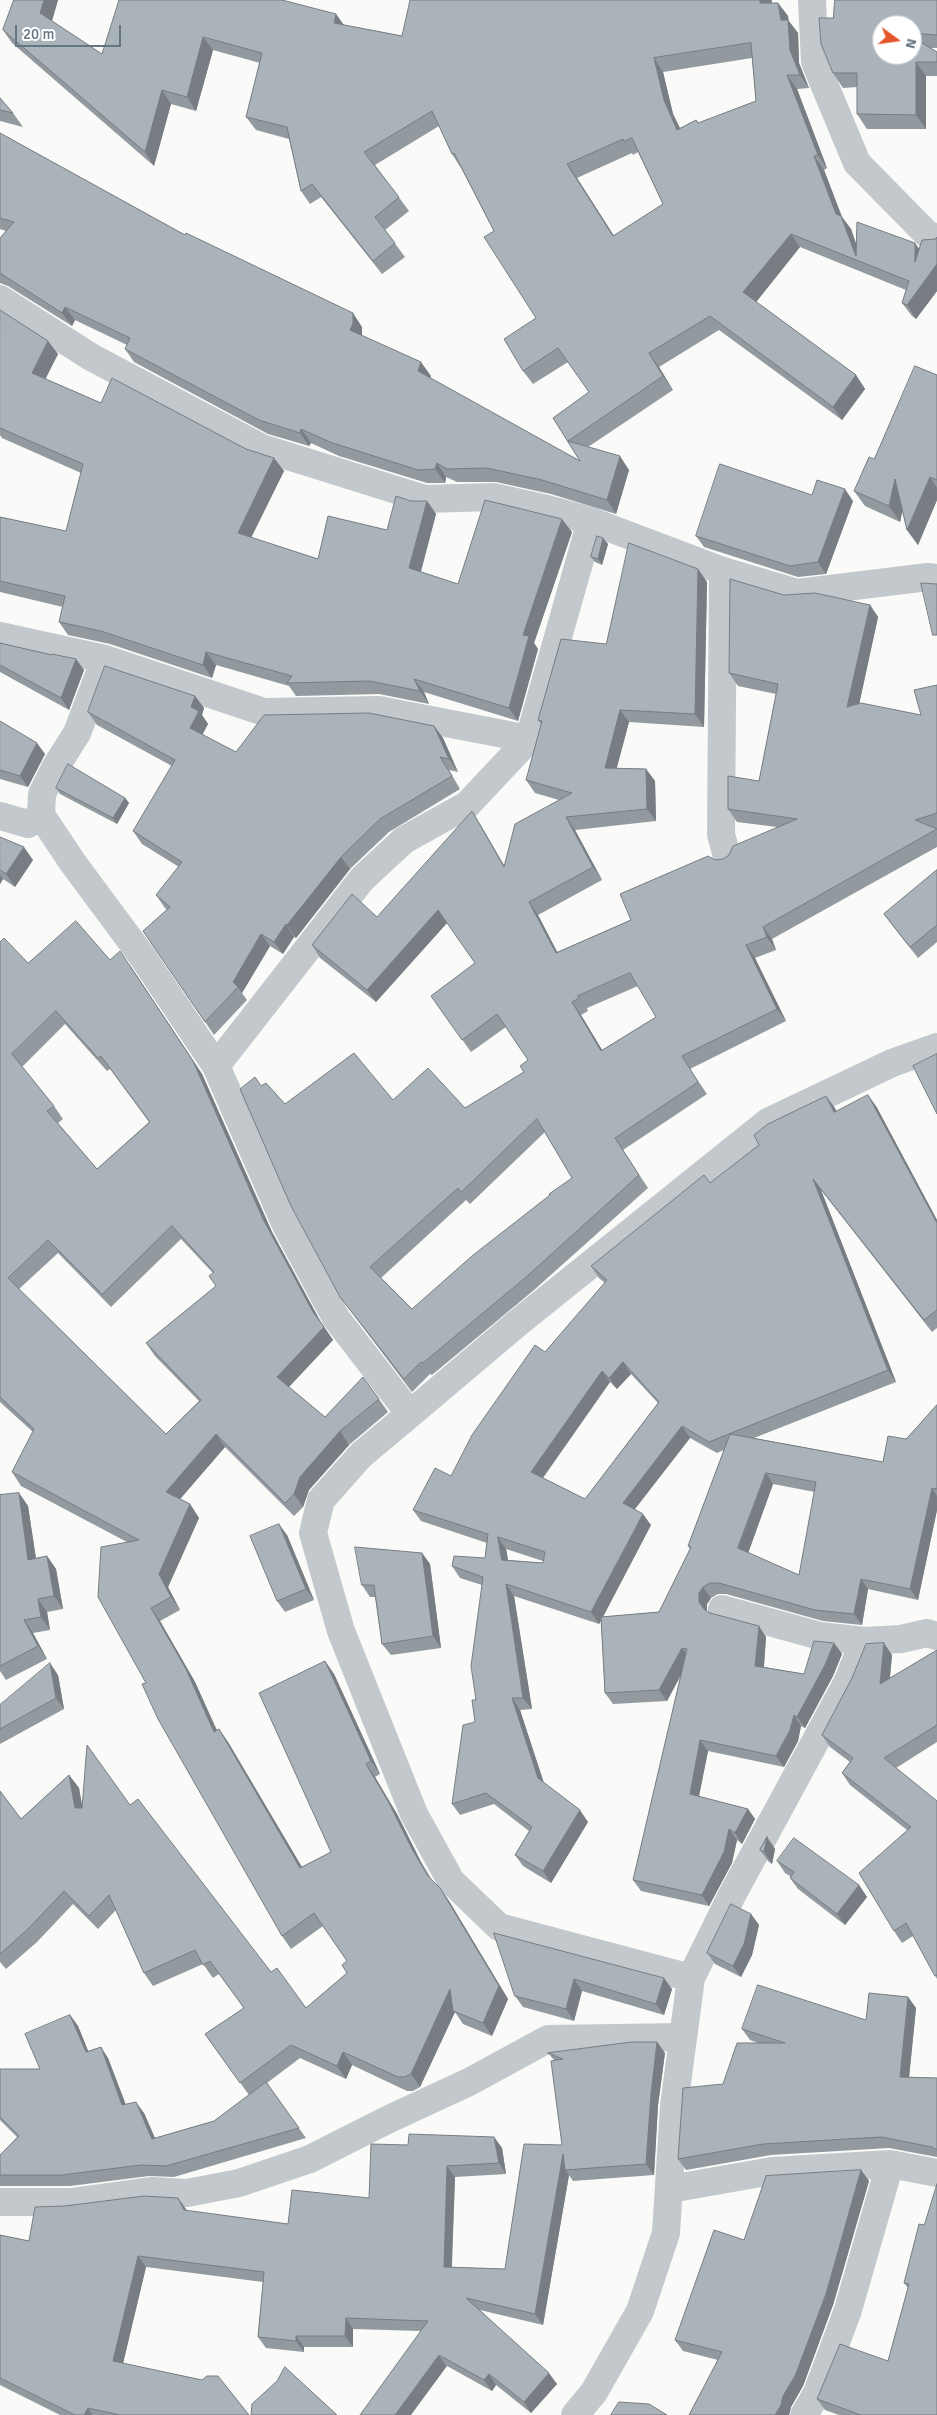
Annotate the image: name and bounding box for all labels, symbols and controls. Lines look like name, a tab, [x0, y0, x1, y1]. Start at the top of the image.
scale bar	[18, 15, 124, 47]
north arrow	[872, 15, 922, 65]
text: 20 m	[23, 25, 54, 43]
text: N	[902, 37, 920, 50]

